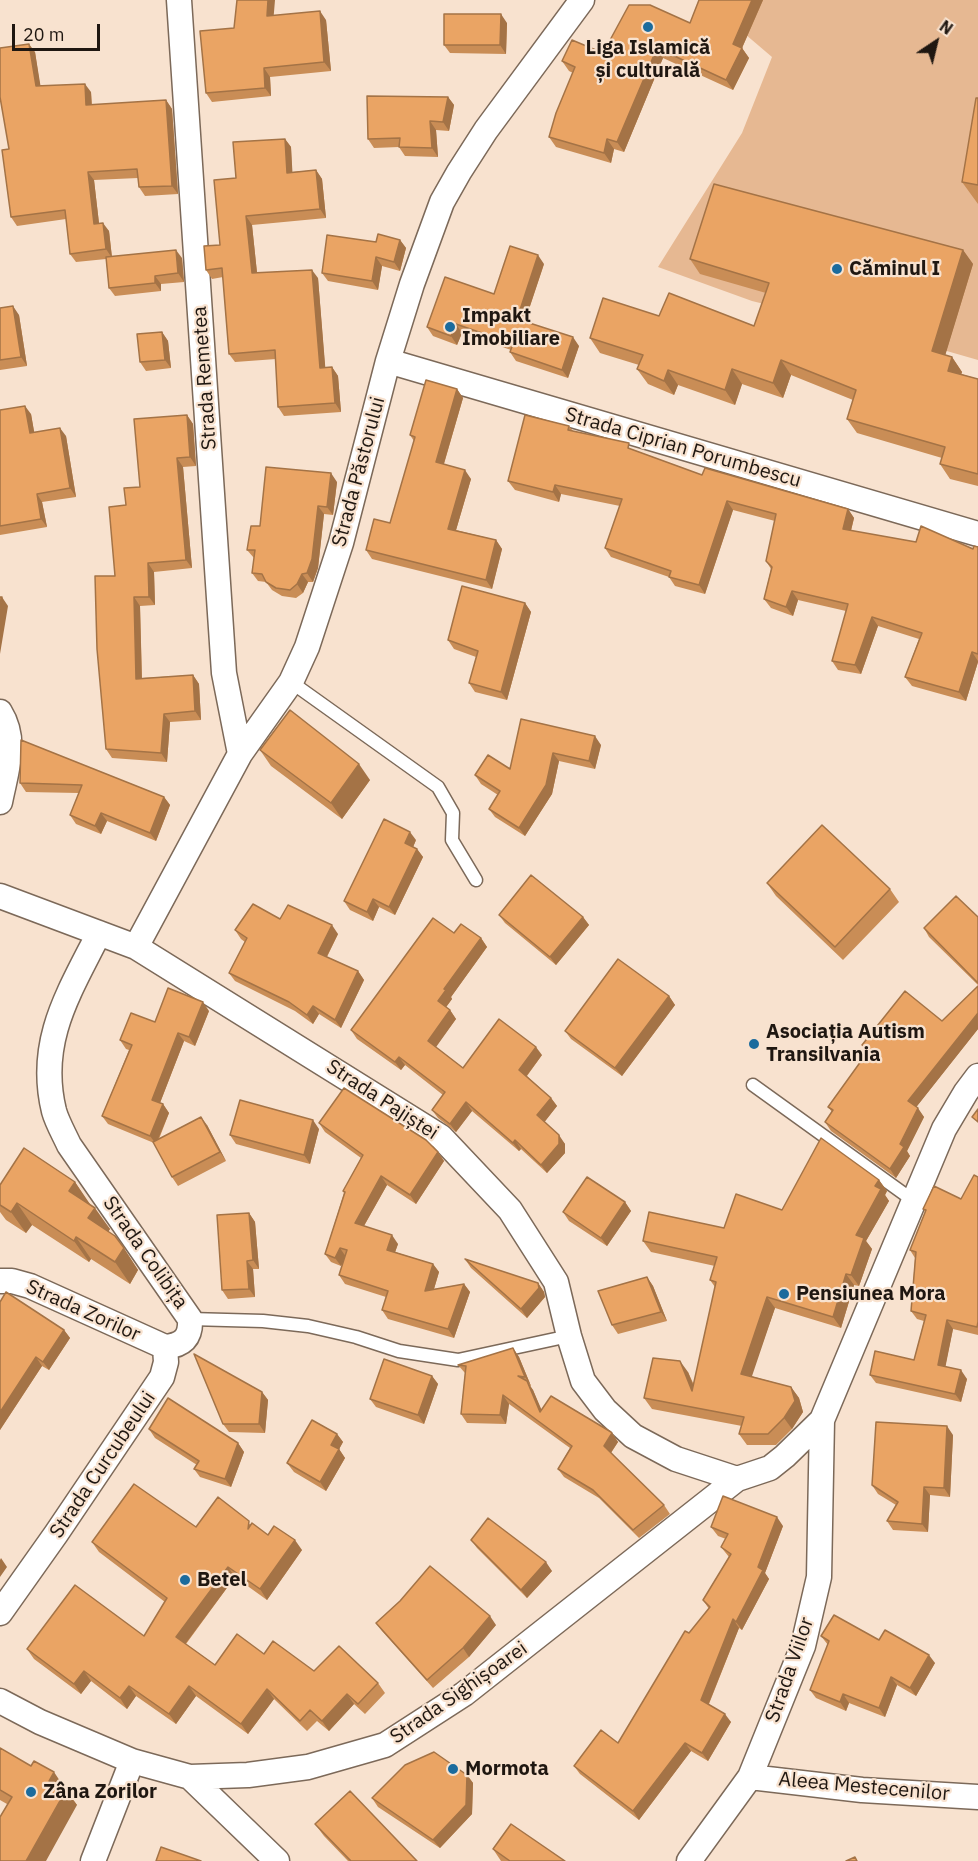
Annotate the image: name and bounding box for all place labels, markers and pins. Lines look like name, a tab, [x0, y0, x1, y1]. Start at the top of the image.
marker: Liga Islamică și culturală	[641, 20, 655, 34]
place label: Liga Islamică și culturală	[586, 36, 710, 83]
place label: Căminul I	[849, 257, 940, 281]
marker: Căminul I	[830, 262, 844, 276]
place label: Impakt Imobiliare	[462, 304, 560, 351]
marker: Impakt Imobiliare	[443, 320, 457, 334]
place label: Asociația Autism Transilvania	[766, 1020, 925, 1067]
marker: Asociația Autism Transilvania	[747, 1037, 761, 1051]
place label: Pensiunea Mora	[796, 1282, 946, 1306]
marker: Pensiunea Mora	[777, 1287, 791, 1301]
place label: Betel	[197, 1568, 246, 1592]
marker: Betel	[178, 1573, 192, 1587]
place label: Mormota	[465, 1757, 549, 1781]
marker: Mormota	[446, 1762, 460, 1776]
place label: Zâna Zorilor	[43, 1780, 157, 1804]
marker: Zâna Zorilor	[24, 1785, 38, 1799]

